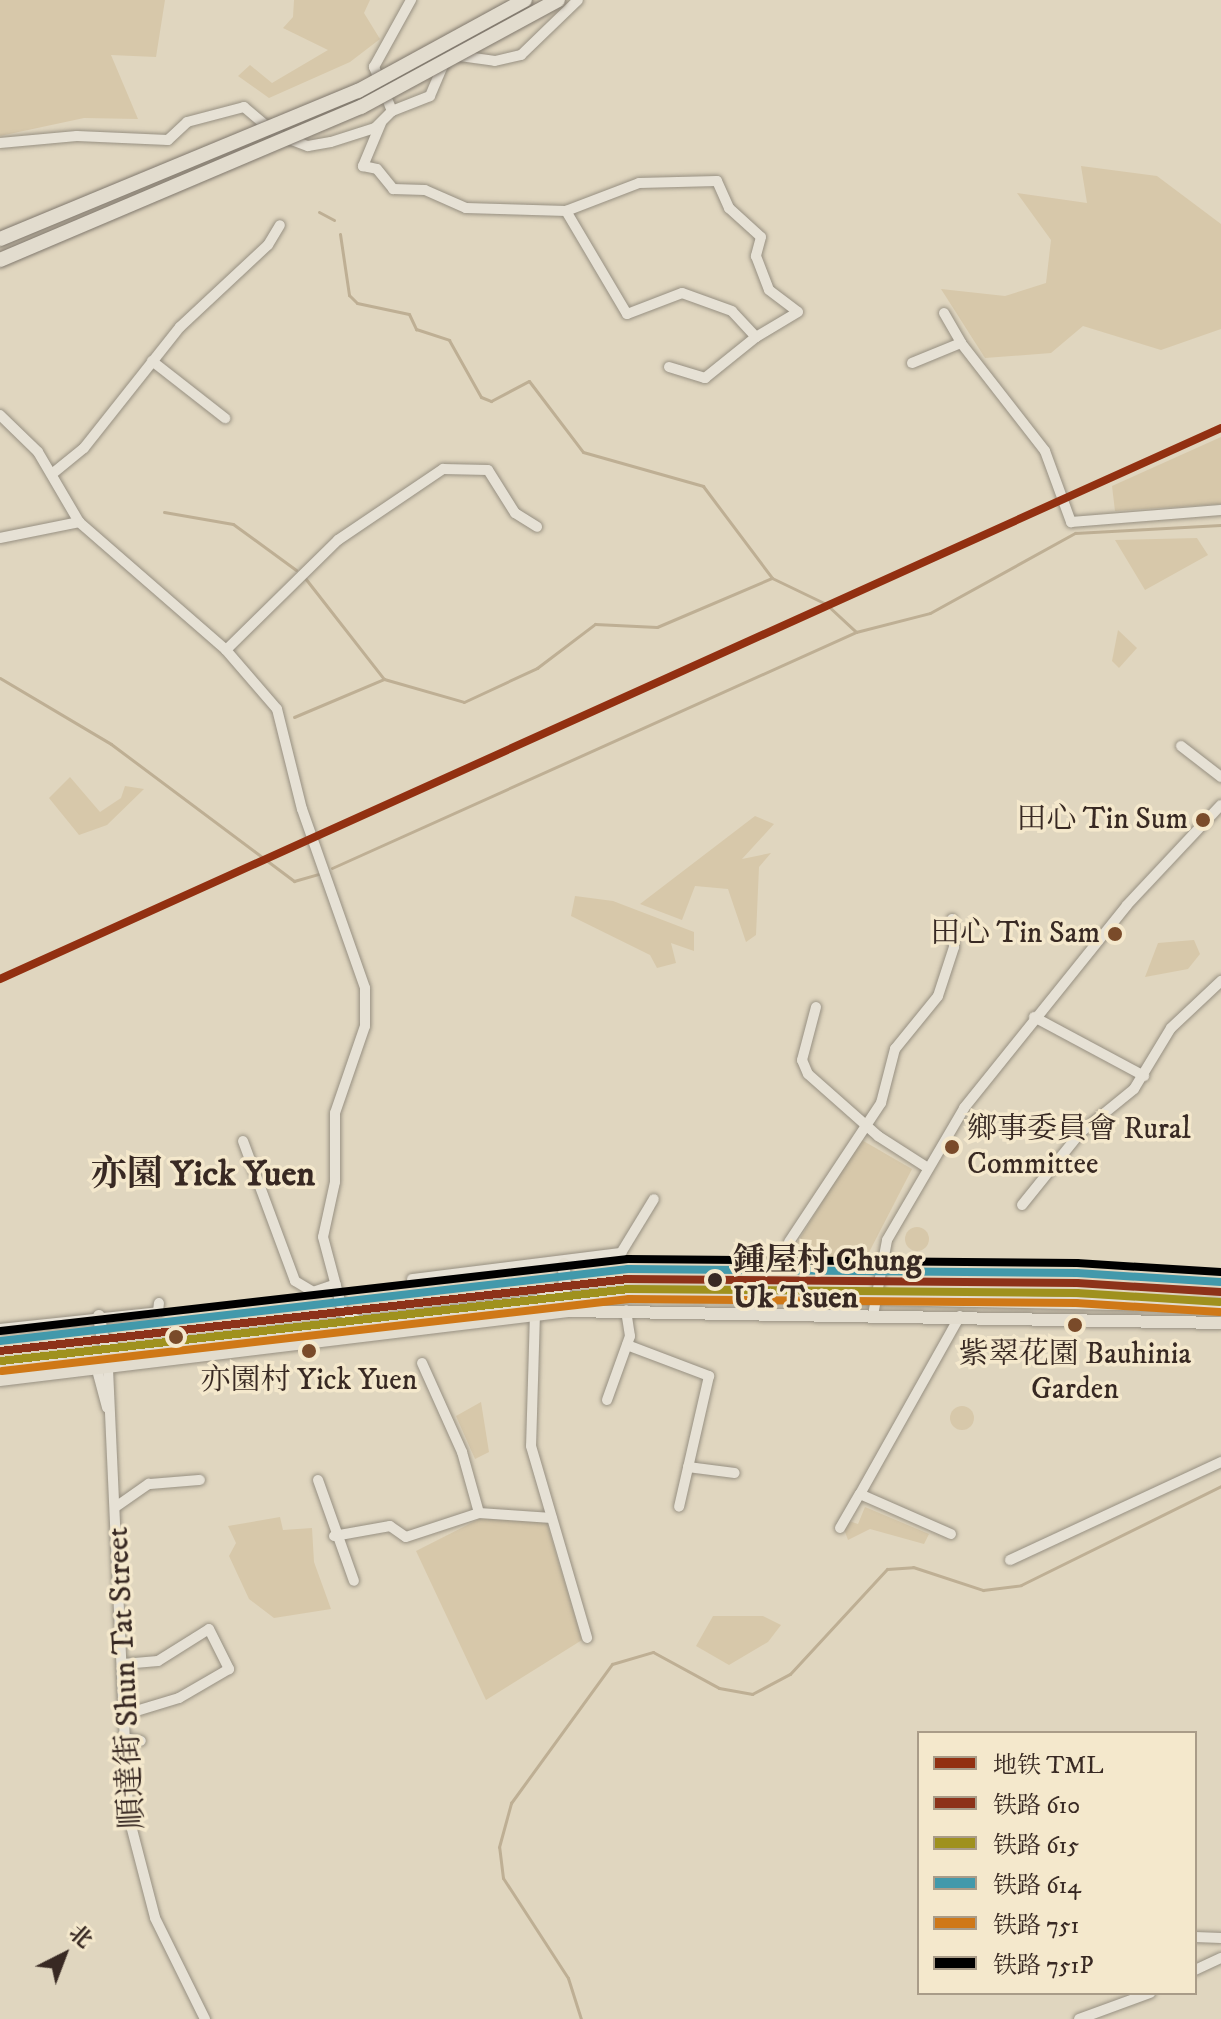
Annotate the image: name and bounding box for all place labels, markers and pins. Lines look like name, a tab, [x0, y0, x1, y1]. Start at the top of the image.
place label: 田心 Tin Sum	[1016, 802, 1188, 838]
marker: 田心 Tin Sum	[1195, 812, 1211, 828]
place label: 田心 Tin Sam	[930, 916, 1100, 952]
marker: 田心 Tin Sam	[1107, 926, 1123, 942]
place label: 鄉事委員會 Rural Committee	[967, 1112, 1191, 1182]
marker: 鄉事委員會 Rural Committee	[944, 1139, 960, 1155]
place label: 鍾屋村 Chung Uk Tsuen	[733, 1243, 921, 1318]
marker: 鍾屋村 Chung Uk Tsuen	[704, 1269, 726, 1291]
marker: 紫翠花園 Bauhinia Garden	[1067, 1317, 1083, 1333]
unlabelled marker	[168, 1329, 184, 1345]
place label: 紫翠花園 Bauhinia Garden	[959, 1337, 1191, 1408]
marker: 亦園村 Yick Yuen	[301, 1343, 317, 1359]
place label: 亦園村 Yick Yuen	[201, 1363, 417, 1399]

